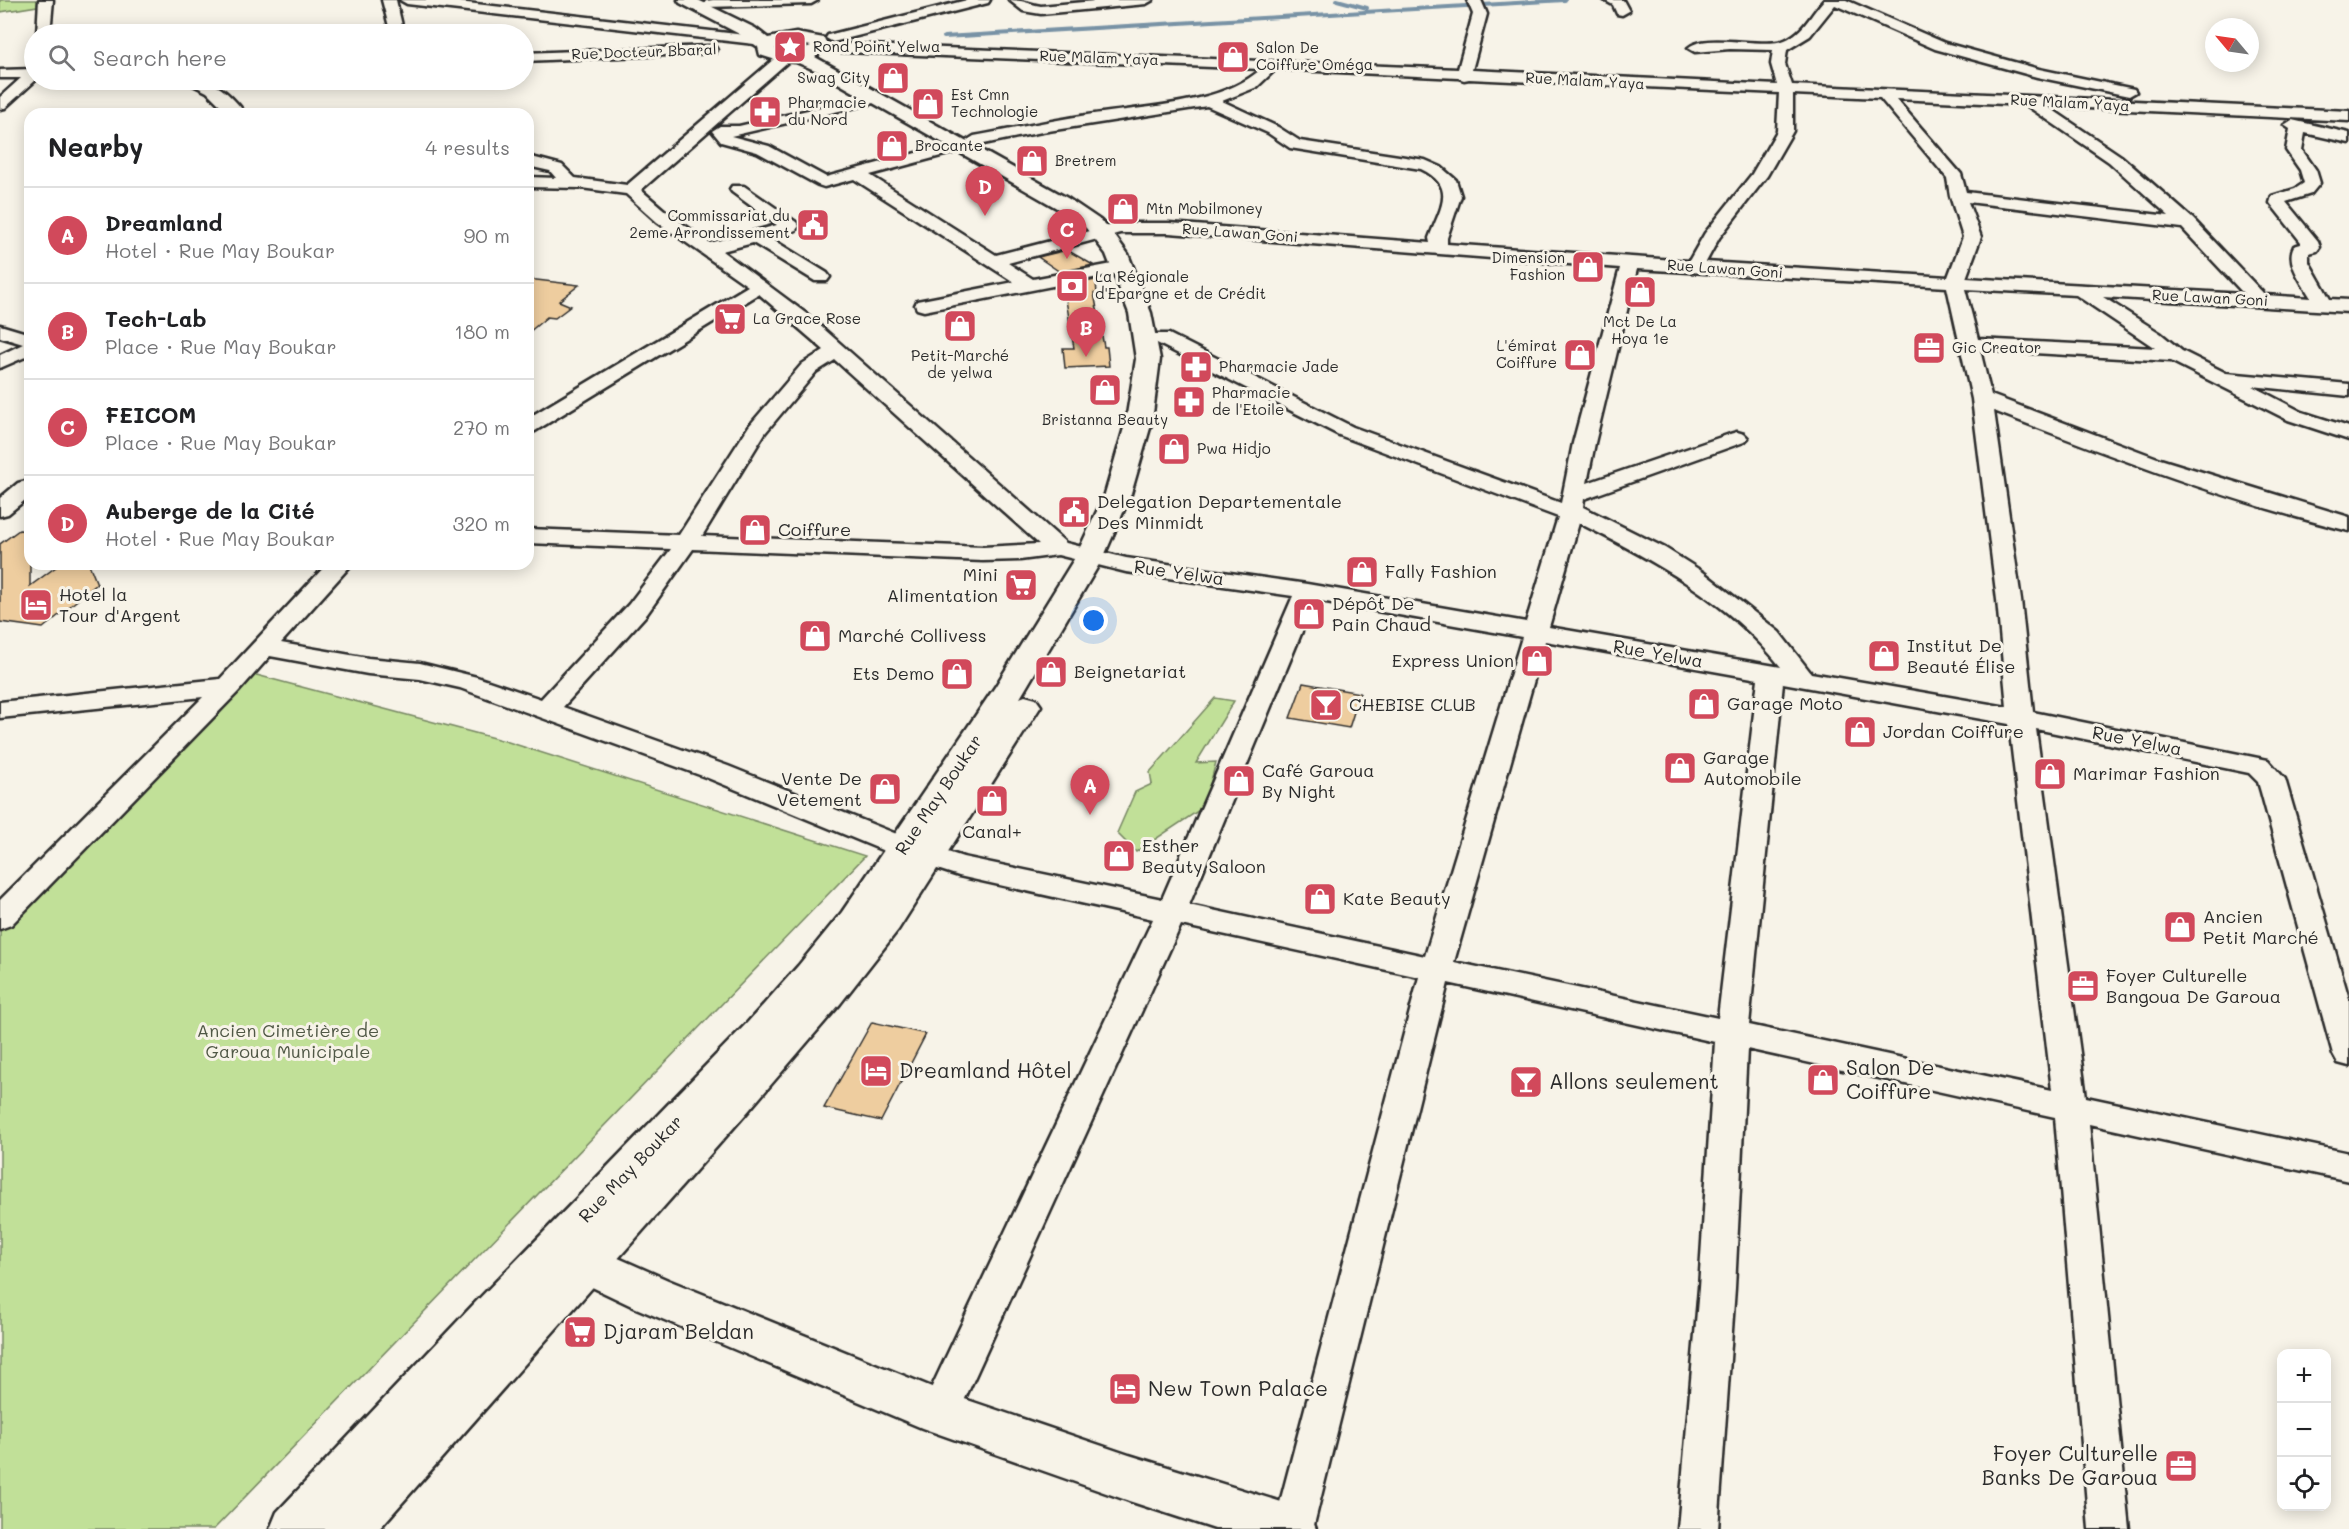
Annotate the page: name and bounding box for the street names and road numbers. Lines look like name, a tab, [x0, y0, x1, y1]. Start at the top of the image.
street label: Rue Docteur Bbaral	[571, 38, 717, 64]
street label: Rue Malam Yaya	[1039, 45, 1159, 69]
street label: Rue Malam Yaya	[1525, 67, 1645, 93]
street label: Rue Malam Yaya	[2010, 89, 2130, 115]
street label: Rue Lawan Goni	[1181, 218, 1299, 246]
street label: Rue Lawan Goni	[1666, 254, 1784, 282]
street label: Rue Lawan Goni	[2152, 284, 2269, 310]
street label: Rue Yelwa	[1132, 554, 1226, 590]
street label: Rue Yelwa	[1611, 633, 1705, 673]
street label: Rue Yelwa	[2090, 720, 2184, 760]
street label: Rue May Boukar	[889, 729, 987, 859]
street label: Rue May Boukar	[573, 1109, 688, 1227]

